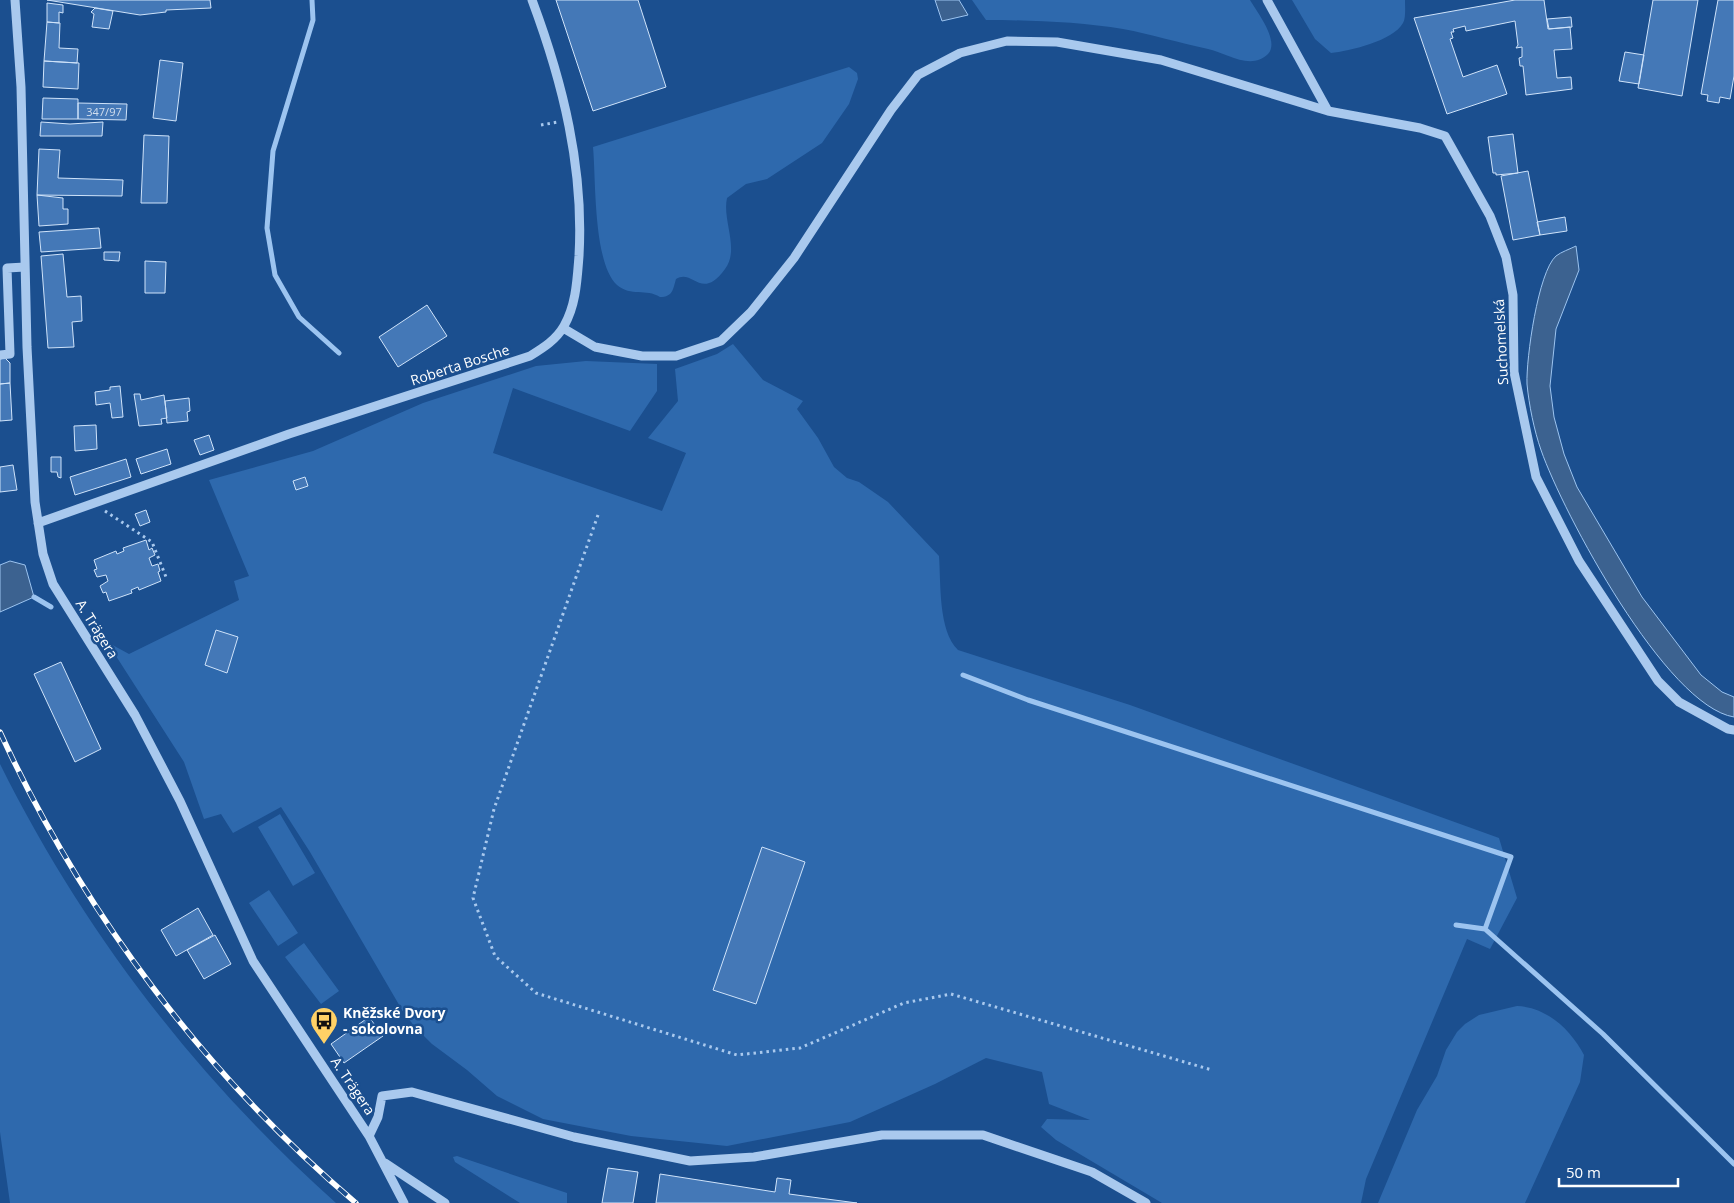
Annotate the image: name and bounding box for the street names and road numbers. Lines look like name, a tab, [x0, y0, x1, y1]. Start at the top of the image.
street label: Suchomelská	[1489, 299, 1512, 386]
street label: Roberta Bosche	[408, 340, 512, 389]
street label: A. Trägera	[72, 596, 123, 662]
street label: A. Trägera	[327, 1053, 380, 1119]

